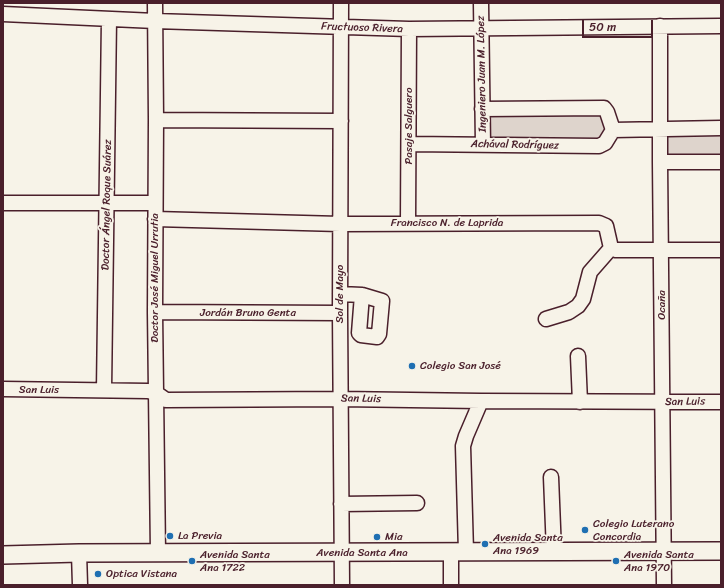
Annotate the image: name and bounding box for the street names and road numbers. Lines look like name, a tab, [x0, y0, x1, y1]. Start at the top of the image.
street label: Ingeniero Juan M. López	[474, 16, 490, 132]
street label: Fructuoso Rivera	[321, 20, 403, 36]
street label: Pasaje Salguero	[402, 88, 416, 164]
street label: Achával Rodríguez	[471, 138, 559, 152]
street label: Doctor Ángel Roque Suárez	[99, 139, 115, 271]
street label: Doctor José Miguel Urrutia	[148, 213, 162, 343]
street label: Francisco N. de Laprida	[391, 216, 503, 230]
street label: Sol de Mayo	[333, 265, 347, 323]
street label: Ocaña	[655, 290, 669, 320]
street label: Jordán Bruno Genta	[200, 306, 296, 320]
street label: San Luis	[19, 383, 59, 397]
street label: San Luis	[341, 392, 381, 406]
street label: San Luis	[665, 395, 705, 409]
street label: Avenida Santa Ana	[316, 546, 408, 560]

